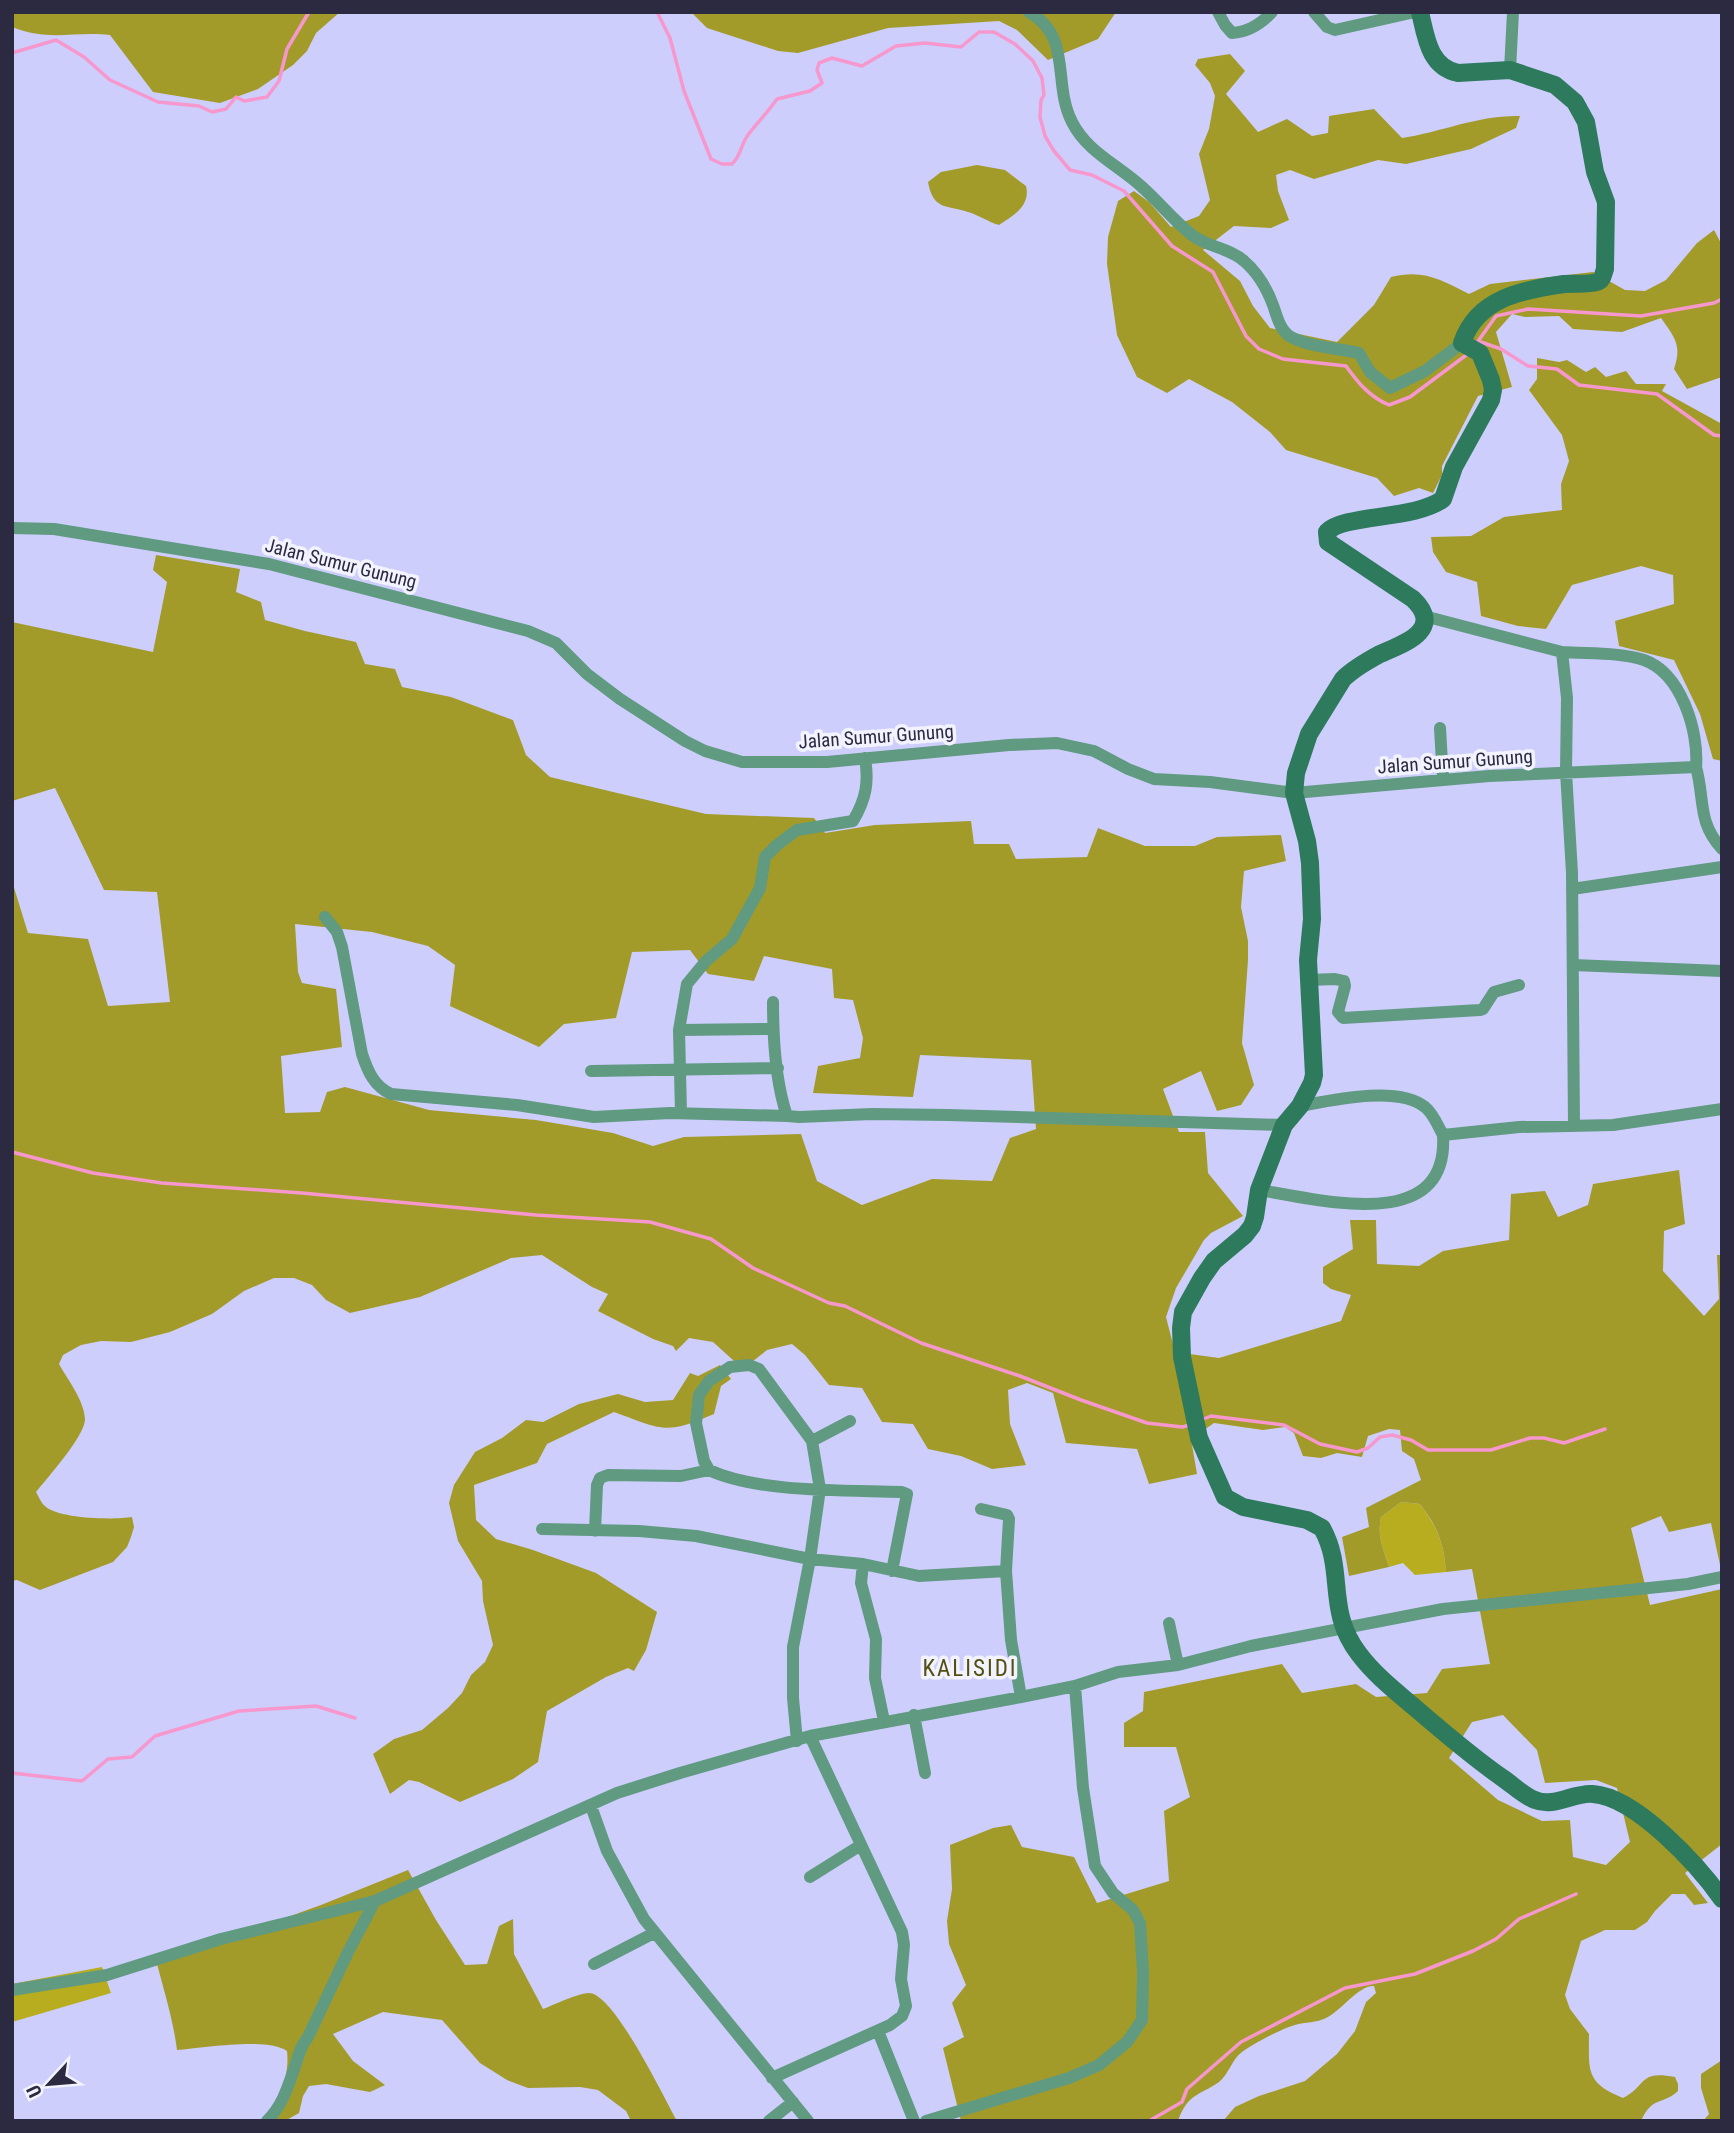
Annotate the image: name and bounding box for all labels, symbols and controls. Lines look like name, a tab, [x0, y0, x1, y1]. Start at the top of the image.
street label: Jalan Sumur Gunung	[263, 534, 419, 593]
street label: Jalan Sumur Gunung	[798, 720, 954, 753]
street label: Jalan Sumur Gunung	[1377, 745, 1533, 778]
district label: KALISIDI	[922, 1655, 1018, 1682]
north arrow	[14, 2049, 84, 2119]
text: U	[21, 2081, 47, 2101]

